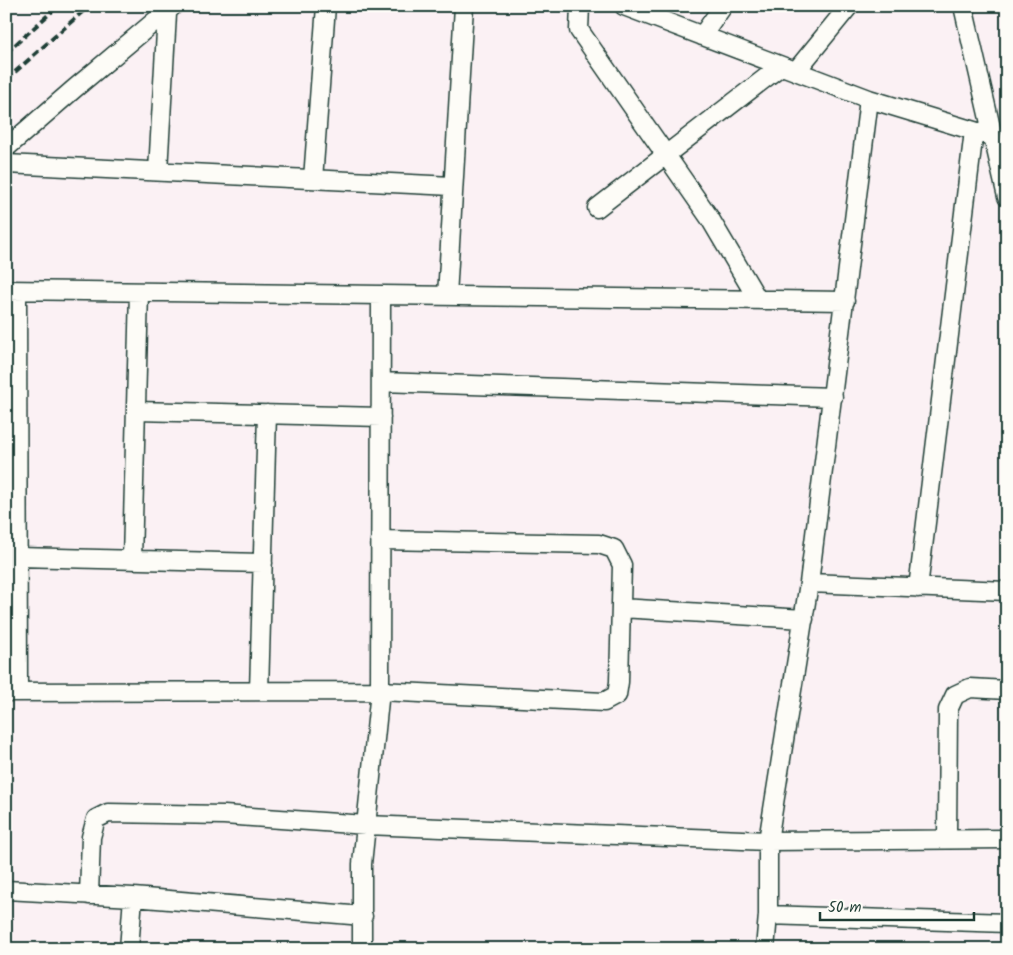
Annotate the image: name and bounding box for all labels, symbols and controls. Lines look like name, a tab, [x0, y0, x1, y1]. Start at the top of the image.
scale bar	[820, 890, 974, 922]
text: 50 m	[828, 896, 862, 920]

